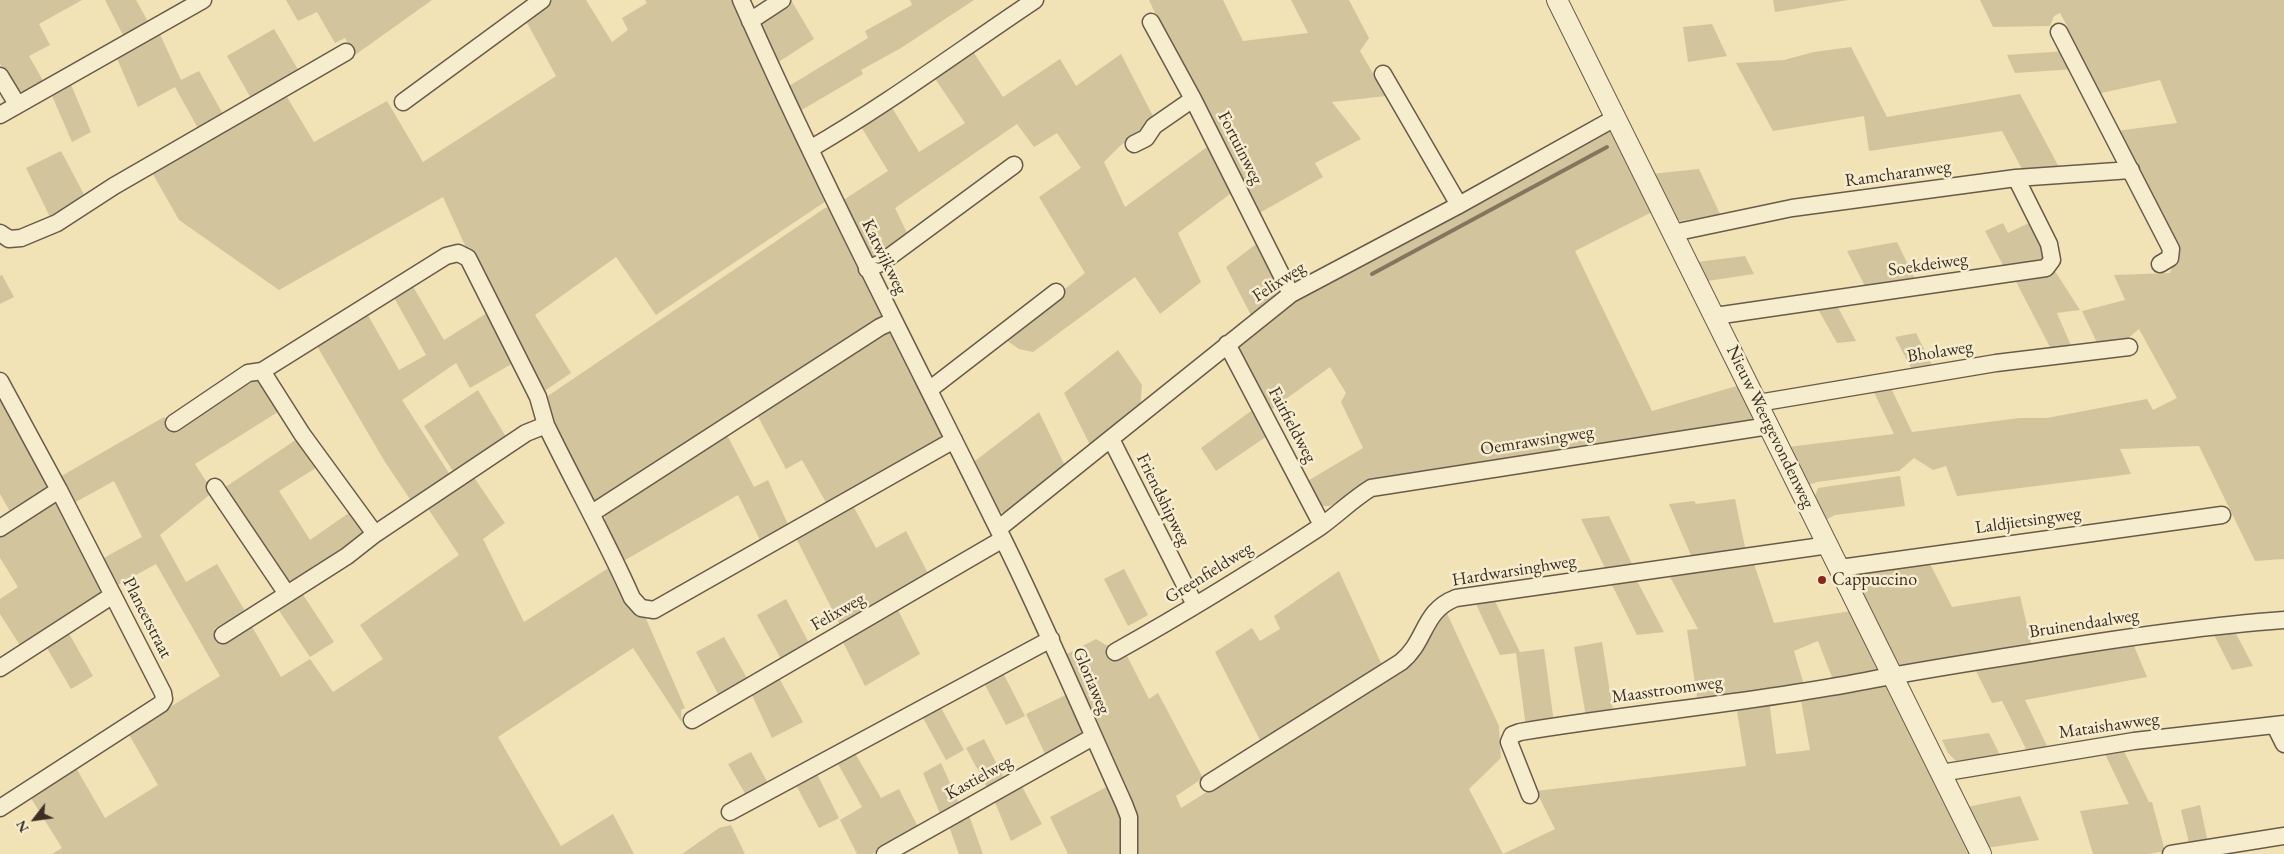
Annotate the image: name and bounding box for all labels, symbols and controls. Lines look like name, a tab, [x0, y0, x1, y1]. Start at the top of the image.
street label: Fortuinweg	[1212, 108, 1268, 188]
street label: Ramcharanweg	[1844, 156, 1952, 192]
street label: Katwijkweg	[857, 216, 911, 298]
street label: Soekdeiweg	[1887, 249, 1969, 281]
street label: Felixweg	[1248, 257, 1310, 307]
street label: Bholaweg	[1906, 336, 1974, 368]
street label: Nieuw Weergevondenweg	[1721, 342, 1819, 512]
street label: Fairfieldweg	[1263, 383, 1321, 467]
street label: Oemrawsingweg	[1479, 421, 1595, 461]
street label: Friendshipweg	[1131, 450, 1195, 550]
street label: Laldjietsingweg	[1974, 503, 2082, 539]
street label: Greenfieldweg	[1161, 538, 1257, 608]
street label: Hardwarsinghweg	[1450, 551, 1578, 591]
place label: Cappuccino	[1832, 569, 1917, 591]
street label: Planeetstraat	[117, 574, 177, 662]
marker: Cappuccino	[1816, 574, 1828, 586]
street label: Felixweg	[807, 588, 869, 636]
street label: Bruinendaalweg	[2027, 605, 2141, 643]
street label: Gloriaweg	[1067, 644, 1115, 718]
street label: Maasstroomweg	[1610, 672, 1724, 708]
street label: Mataishawweg	[2057, 708, 2161, 744]
street label: Kastielweg	[942, 751, 1016, 805]
north arrow	[10, 794, 60, 844]
text: N	[11, 817, 33, 836]

